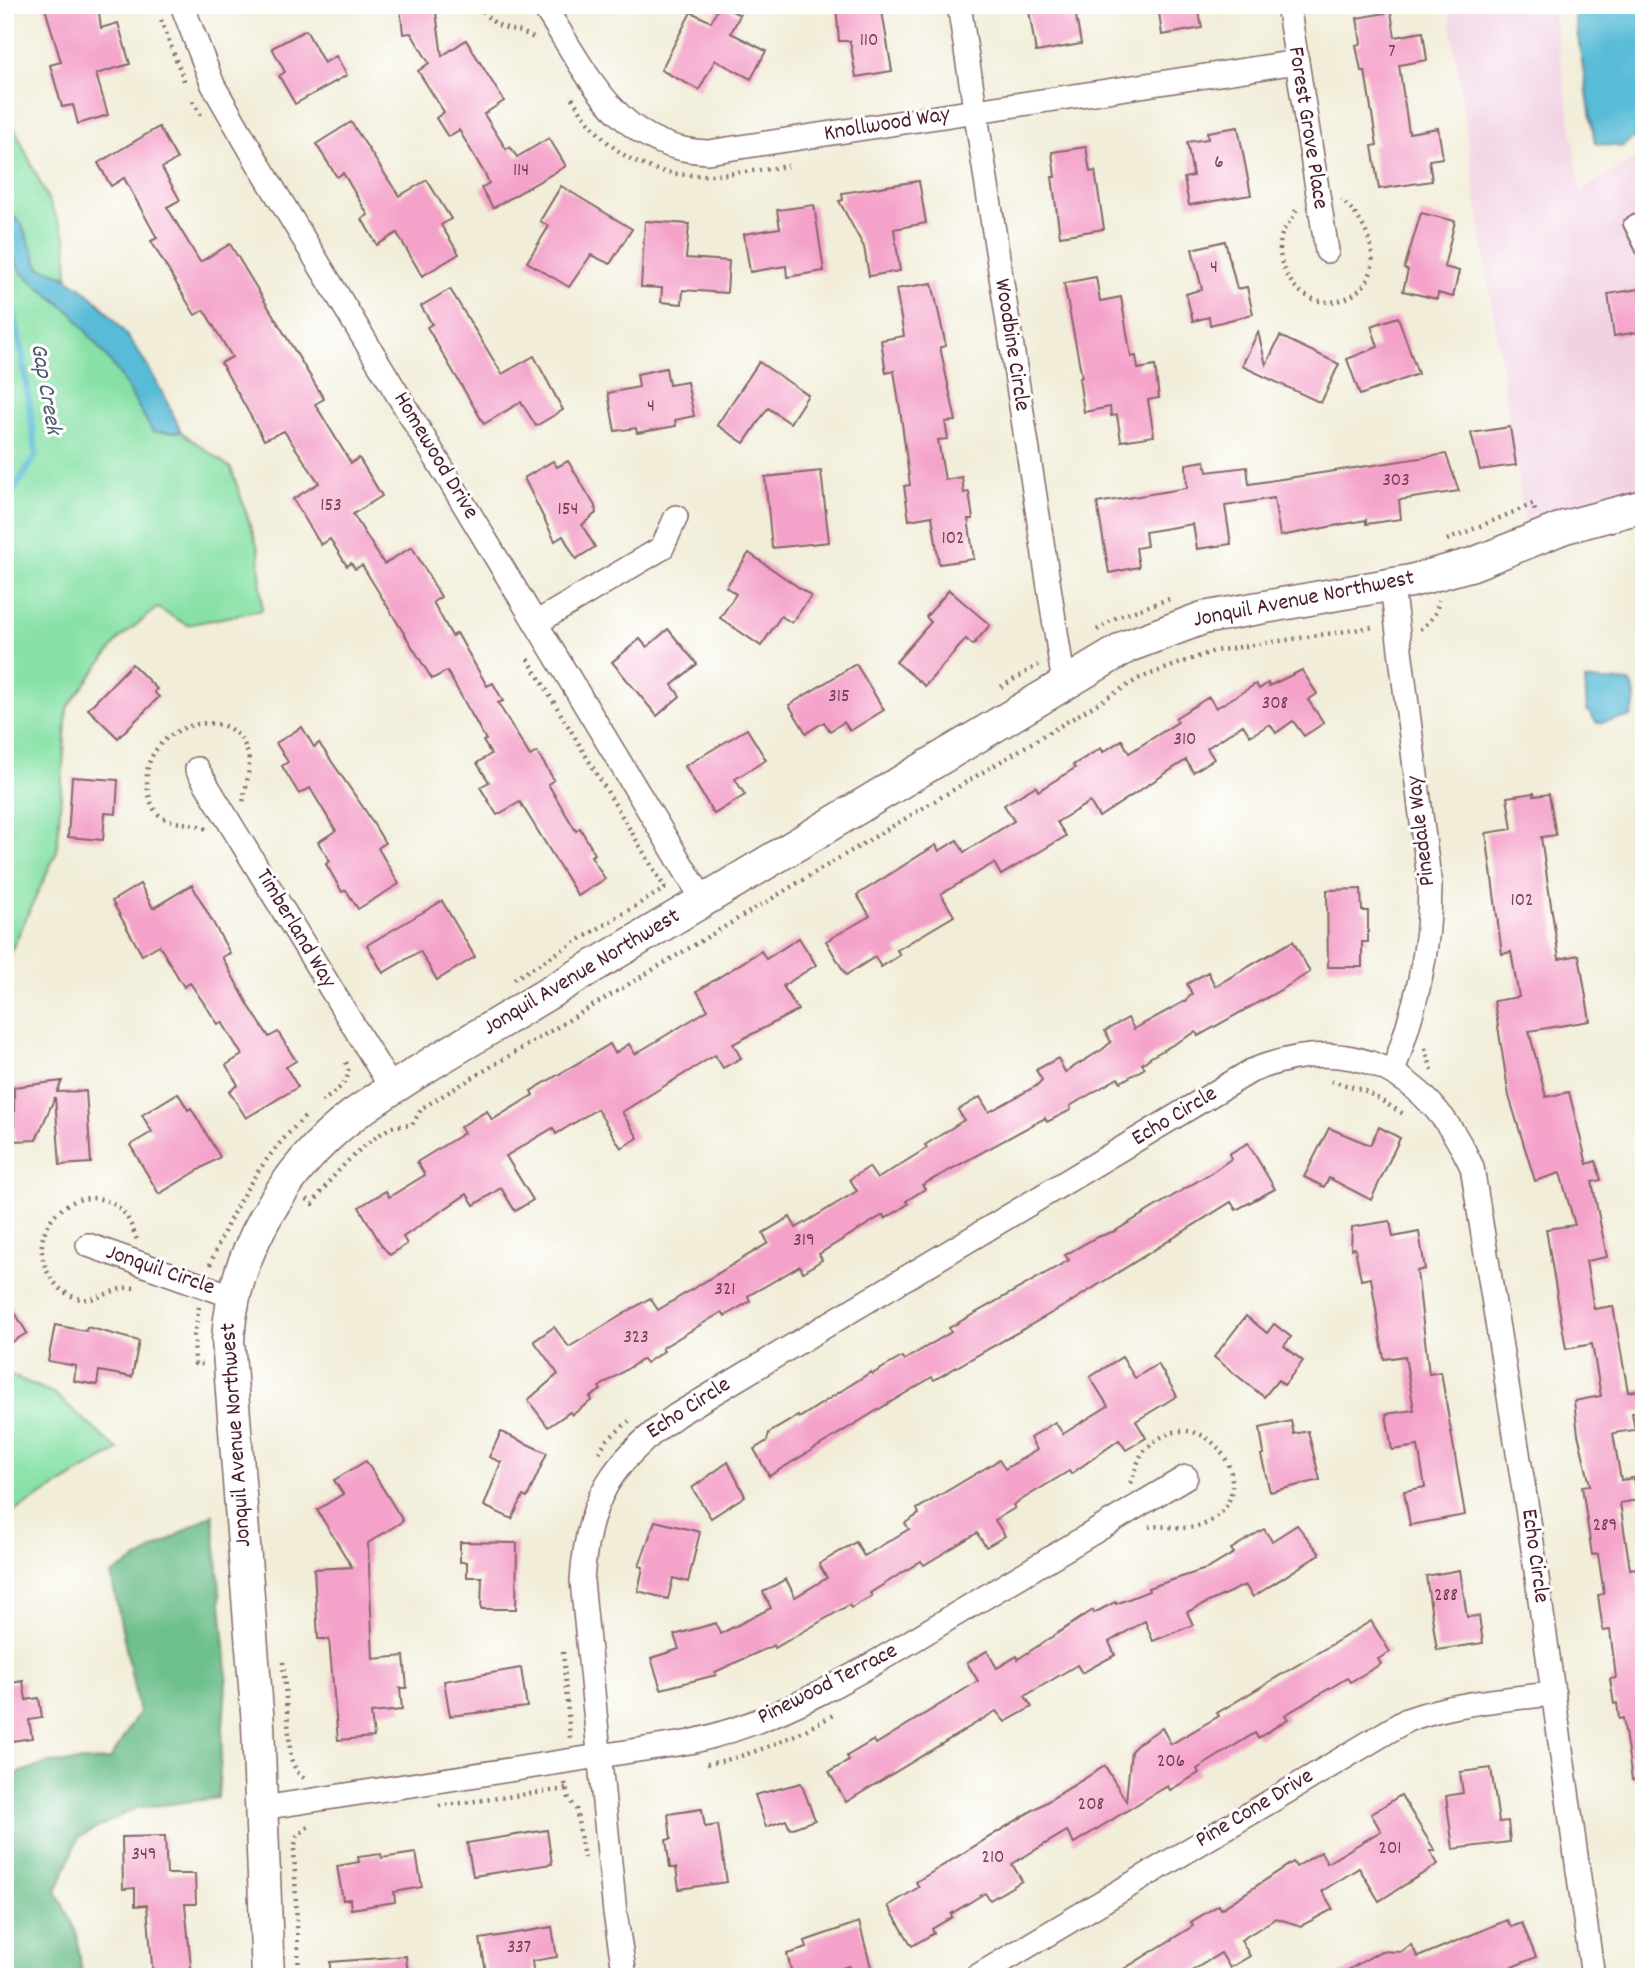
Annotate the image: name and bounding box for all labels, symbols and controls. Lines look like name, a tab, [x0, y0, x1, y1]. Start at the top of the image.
house number: 110	[860, 28, 878, 55]
house number: 7	[1388, 39, 1396, 66]
street label: Forest Grove Place	[1278, 44, 1336, 212]
street label: Knollwood Way	[822, 99, 953, 151]
house number: 6	[1214, 150, 1224, 177]
house number: 114	[513, 158, 529, 185]
house number: 4	[1210, 255, 1218, 282]
street label: Woodbine Circle	[984, 276, 1038, 414]
water label: Gap Creek	[20, 341, 70, 439]
street label: Homewood Drive	[384, 386, 486, 526]
house number: 4	[647, 394, 655, 421]
house number: 303	[1382, 468, 1410, 495]
house number: 153	[320, 493, 342, 520]
house number: 154	[558, 497, 578, 524]
house number: 102	[942, 526, 964, 553]
street label: Jonquil Avenue Northwest	[1191, 562, 1417, 638]
house number: 315	[828, 684, 850, 711]
house number: 308	[1262, 691, 1288, 718]
house number: 310	[1174, 727, 1196, 754]
street label: Pinedale Way	[1399, 773, 1445, 888]
street label: Timberland Way	[246, 863, 344, 996]
house number: 102	[1511, 888, 1533, 915]
street label: Jonquil Avenue Northwest	[477, 901, 687, 1045]
street label: Echo Circle	[1126, 1078, 1224, 1156]
house number: 319	[793, 1228, 815, 1255]
street label: Jonquil Circle	[101, 1237, 219, 1305]
house number: 321	[715, 1277, 735, 1304]
street label: Jonquil Avenue Northwest	[213, 1322, 261, 1548]
house number: 323	[623, 1325, 649, 1352]
street label: Echo Circle	[640, 1369, 738, 1449]
street label: Echo Circle	[1511, 1507, 1557, 1605]
house number: 289	[1593, 1513, 1617, 1540]
house number: 288	[1434, 1583, 1458, 1610]
street label: Pinewood Terrace	[752, 1636, 904, 1734]
house number: 206	[1157, 1749, 1185, 1776]
street label: Pine Cone Drive	[1190, 1761, 1320, 1857]
house number: 208	[1078, 1792, 1104, 1819]
house number: 201	[1379, 1836, 1401, 1863]
house number: 349	[131, 1842, 157, 1869]
house number: 210	[982, 1845, 1004, 1872]
house number: 337	[507, 1935, 531, 1962]

